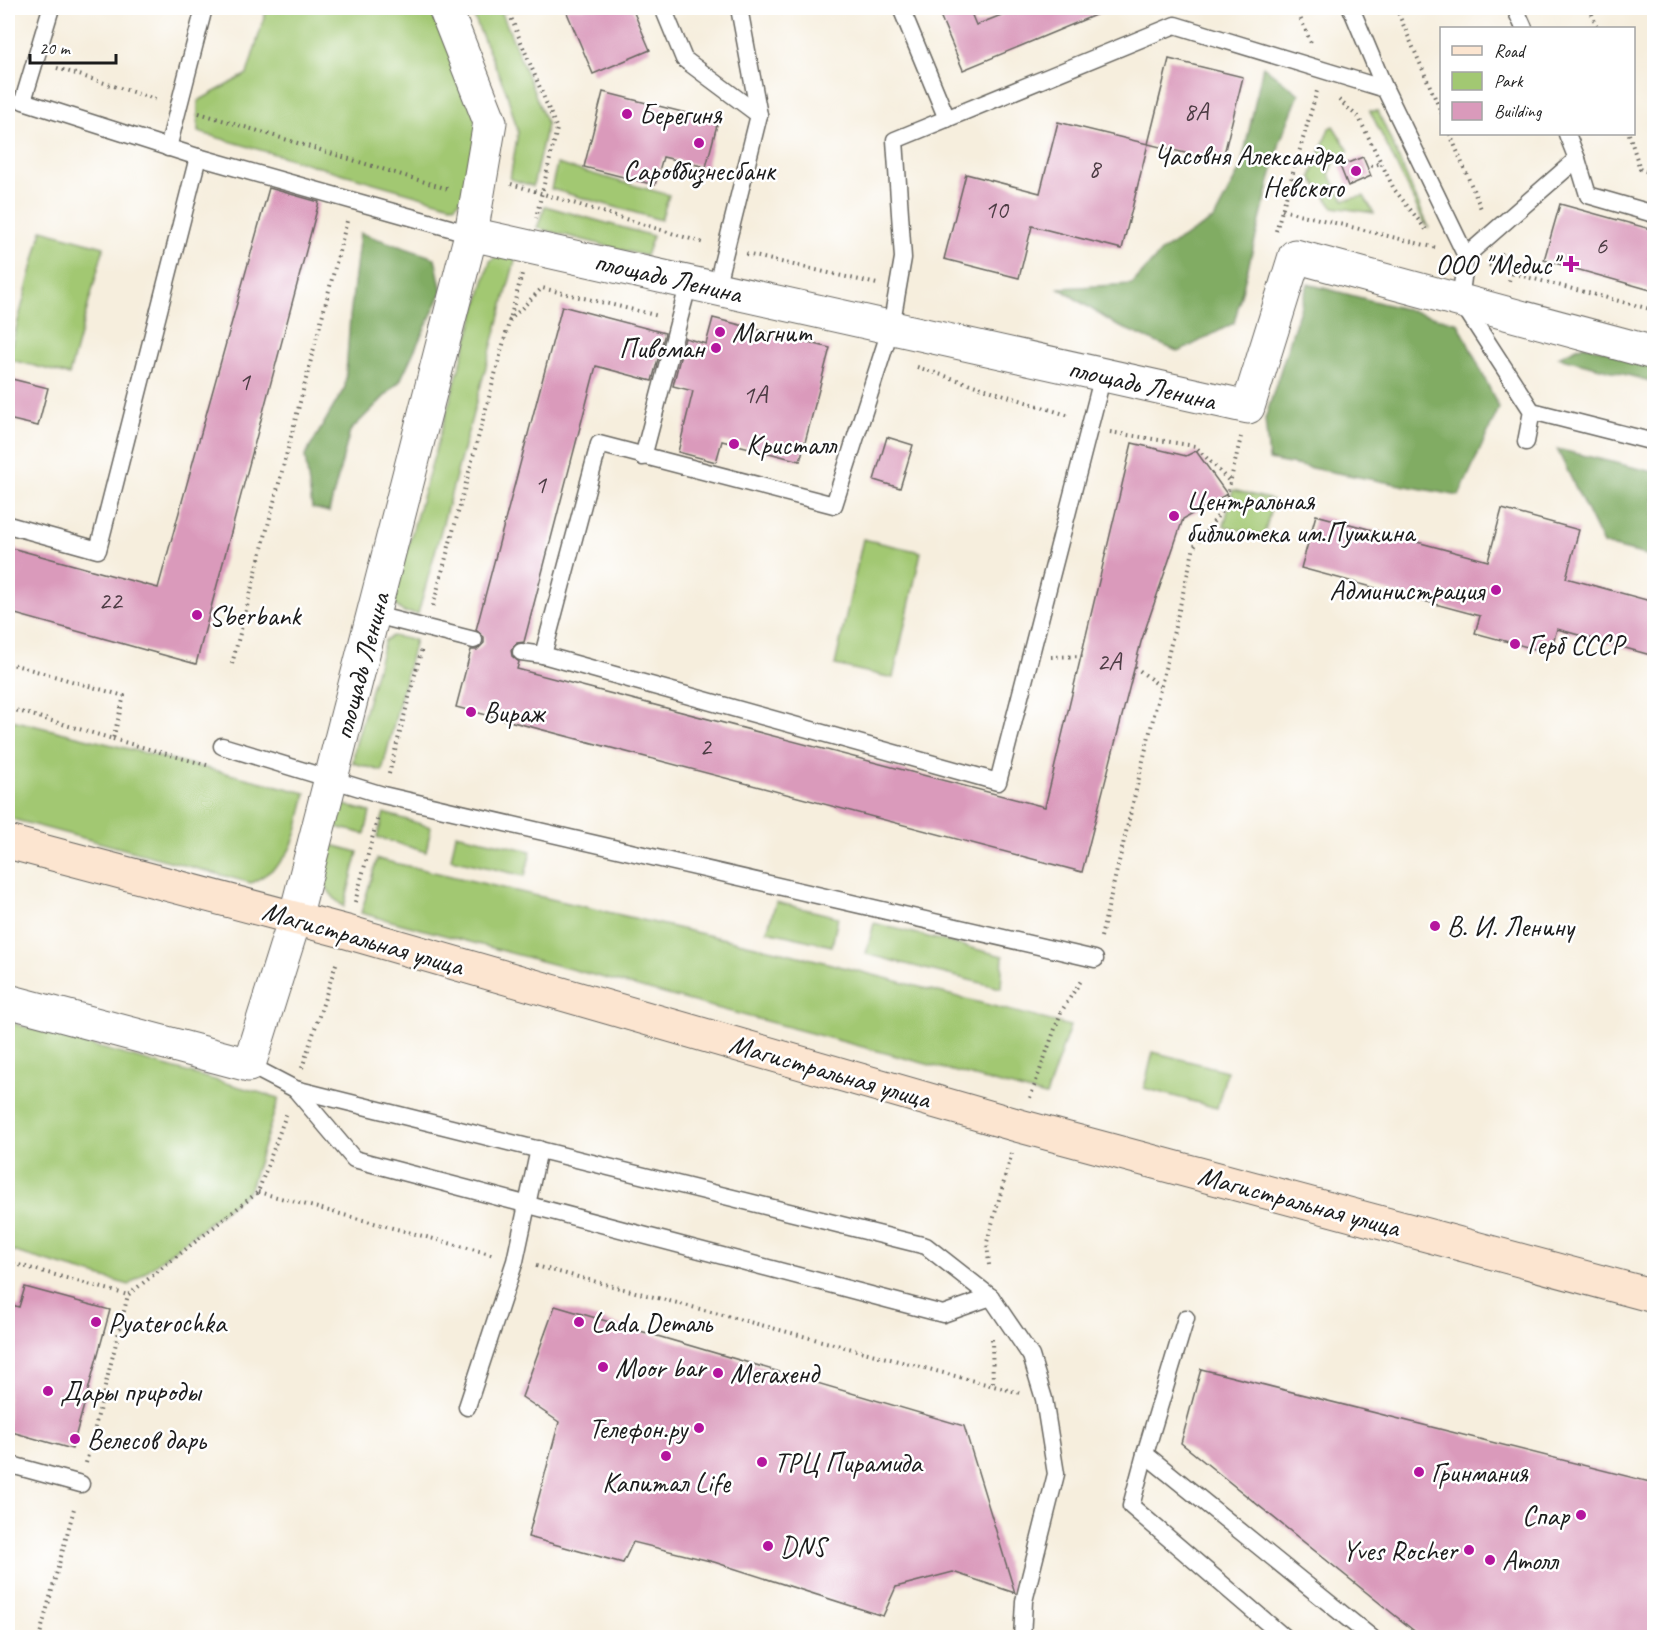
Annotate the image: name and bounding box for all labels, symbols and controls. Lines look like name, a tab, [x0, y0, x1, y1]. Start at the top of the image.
scale bar	[30, 27, 116, 65]
legend	[1440, 27, 1635, 135]
text: 20 m	[39, 37, 72, 59]
text: Road	[1494, 40, 1527, 62]
text: Park	[1494, 70, 1524, 92]
house number: 8А	[1184, 95, 1210, 128]
place label: Берегиня	[639, 97, 722, 132]
text: Building	[1494, 100, 1543, 122]
marker: Берегиня	[620, 107, 634, 121]
marker: Саровбизнесбанк	[692, 136, 706, 150]
place label: Часовня Александра Невского	[1154, 138, 1347, 205]
house number: 8	[1088, 152, 1102, 185]
place label: Саровбизнесбанк	[623, 153, 777, 189]
marker: Часовня Александра Невского	[1349, 164, 1363, 178]
house number: 10	[984, 193, 1010, 226]
house number: 6	[1595, 229, 1608, 262]
street label: площадь Ленина	[591, 243, 747, 311]
place label: ООО "Медис"	[1435, 247, 1563, 282]
marker: ООО "Медис"	[1562, 255, 1580, 273]
place label: Магнит	[732, 315, 813, 350]
marker: Магнит	[713, 325, 727, 339]
place label: Пивоман	[619, 331, 706, 366]
marker: Пивоман	[709, 341, 723, 355]
street label: площадь Ленина	[1065, 350, 1221, 418]
house number: 1	[238, 365, 251, 398]
house number: 1А	[743, 378, 769, 411]
place label: Кристалл	[746, 427, 838, 462]
marker: Кристалл	[727, 437, 741, 451]
house number: 1	[534, 468, 547, 501]
place label: Центральная библиотека им.Пушкина	[1186, 483, 1417, 550]
marker: Центральная библиотека им.Пушкина	[1167, 509, 1181, 523]
place label: Администрация	[1330, 573, 1486, 608]
marker: Администрация	[1489, 583, 1503, 597]
house number: 22	[98, 584, 124, 617]
street label: площадь Ленина	[325, 587, 398, 743]
place label: Sberbank	[209, 598, 302, 633]
marker: Sberbank	[190, 608, 204, 622]
place label: Герб СССР	[1527, 627, 1627, 662]
marker: Герб СССР	[1508, 637, 1522, 651]
house number: 2А	[1097, 645, 1123, 678]
place label: Вираж	[483, 695, 547, 730]
marker: Вираж	[464, 705, 478, 719]
house number: 2	[699, 730, 713, 763]
street label: Магистральная улица	[259, 893, 469, 984]
place label: В. И. Ленину	[1447, 909, 1576, 944]
marker: В. И. Ленину	[1428, 919, 1442, 933]
street label: Магистральная улица	[726, 1026, 936, 1117]
street label: Магистральная улица	[1194, 1157, 1405, 1245]
place label: Pyaterochka	[108, 1305, 228, 1340]
place label: Lada Dеталь	[591, 1305, 714, 1340]
marker: Pyaterochka	[89, 1315, 103, 1329]
marker: Lada Dеталь	[572, 1315, 586, 1329]
place label: Moor bar	[615, 1350, 707, 1385]
place label: Мегахенд	[730, 1356, 822, 1391]
marker: Moor bar	[596, 1360, 610, 1374]
marker: Мегахенд	[711, 1366, 725, 1380]
place label: Дары природы	[60, 1374, 203, 1409]
marker: Дары природы	[41, 1384, 55, 1398]
place label: Телефон.ру	[589, 1411, 689, 1446]
marker: Телефон.ру	[692, 1421, 706, 1435]
place label: Велесов дарь	[87, 1422, 208, 1457]
marker: Велесов дарь	[68, 1432, 82, 1446]
place label: ТРЦ Пирамида	[774, 1445, 923, 1480]
marker: Капитал Life	[659, 1449, 673, 1463]
marker: ТРЦ Пирамида	[755, 1455, 769, 1469]
place label: Гринмания	[1431, 1455, 1528, 1490]
place label: Капитал Life	[602, 1465, 732, 1500]
marker: Гринмания	[1412, 1465, 1426, 1479]
place label: Спар	[1522, 1498, 1570, 1533]
marker: Спар	[1574, 1508, 1588, 1522]
place label: DNS	[780, 1529, 830, 1564]
place label: Yves Rocher	[1342, 1533, 1459, 1568]
marker: DNS	[761, 1539, 775, 1553]
marker: Yves Rocher	[1462, 1543, 1476, 1557]
place label: Атолл	[1502, 1543, 1560, 1578]
marker: Атолл	[1483, 1553, 1497, 1567]

